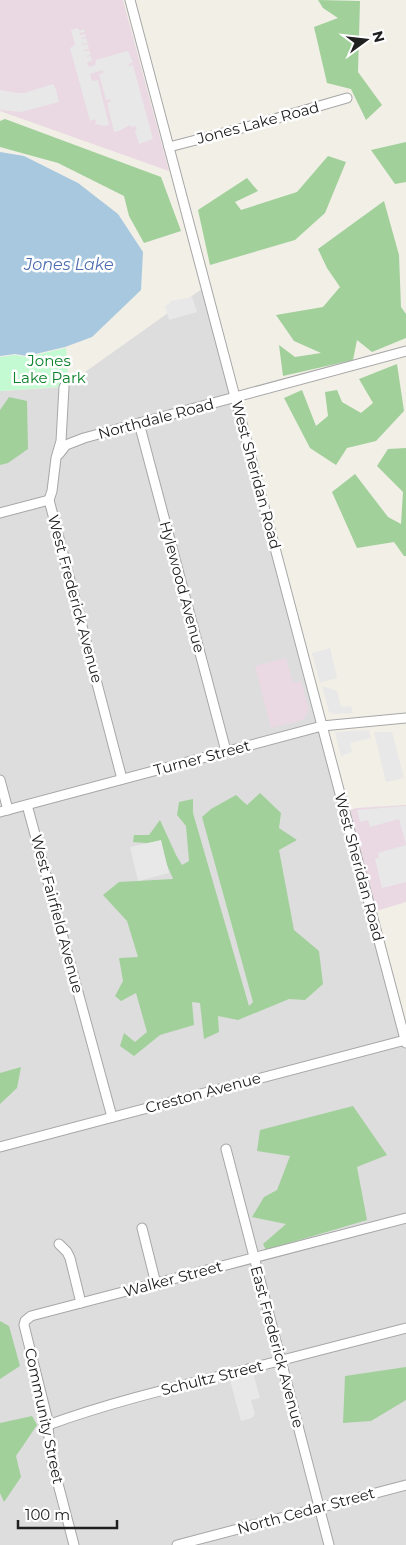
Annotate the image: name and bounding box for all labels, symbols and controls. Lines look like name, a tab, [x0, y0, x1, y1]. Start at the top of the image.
north arrow	[341, 15, 391, 65]
text: N	[368, 29, 389, 44]
street label: Jones Lake Road	[194, 97, 321, 148]
water label: Jones Lake	[23, 255, 114, 274]
park label: Jones Lake Park	[12, 351, 86, 387]
street label: Northdale Road	[96, 394, 216, 443]
street label: West Sheridan Road	[228, 399, 285, 551]
street label: West Frederick Avenue	[44, 513, 107, 685]
street label: Hylewood Avenue	[156, 519, 209, 655]
street label: Turner Street	[152, 736, 252, 779]
street label: West Sheridan Road	[331, 791, 388, 943]
street label: West Fairfield Avenue	[27, 832, 88, 995]
street label: Creston Avenue	[143, 1068, 263, 1117]
street label: Walker Street	[121, 1256, 224, 1301]
street label: East Frederick Avenue	[247, 1264, 308, 1430]
street label: Community Street	[21, 1346, 68, 1486]
street label: Schultz Street	[159, 1356, 265, 1399]
street label: North Cedar Street	[235, 1483, 377, 1538]
scale bar	[18, 1498, 116, 1530]
text: 100 m	[25, 1505, 70, 1524]

